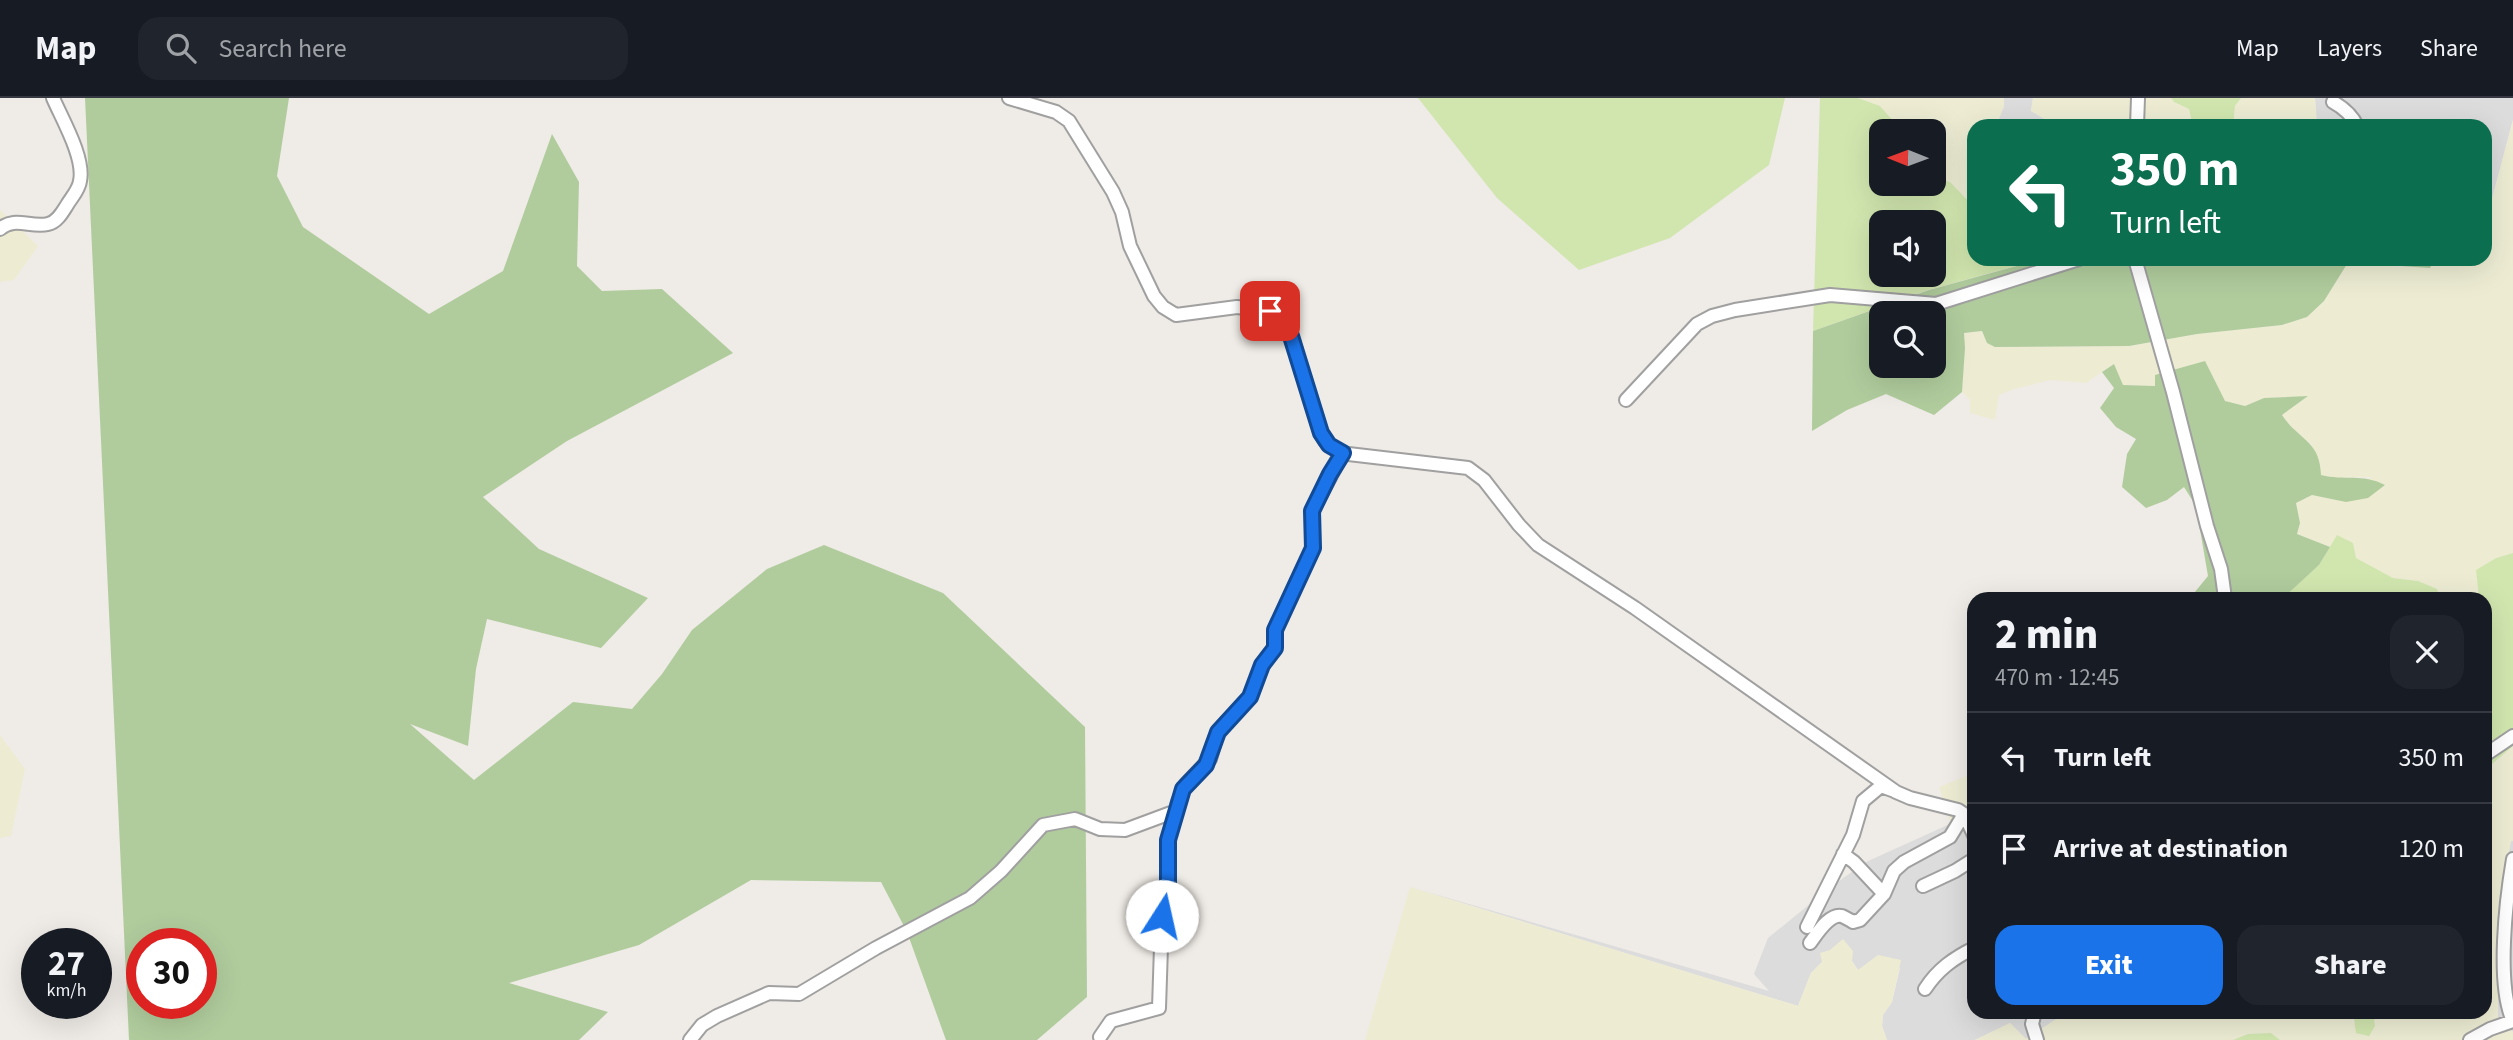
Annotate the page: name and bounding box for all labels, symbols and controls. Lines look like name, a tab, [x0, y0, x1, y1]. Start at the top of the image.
search box	[138, 17, 628, 80]
text: Map	[35, 25, 96, 72]
icon: search	[162, 29, 200, 67]
text: Search here	[218, 30, 347, 67]
text: Map	[2236, 31, 2279, 66]
text: Layers	[2317, 31, 2382, 66]
text: Share	[2420, 31, 2478, 66]
north arrow	[1869, 119, 1946, 196]
map controls	[1869, 119, 1946, 378]
text: 350 m	[2110, 135, 2239, 205]
icon: left	[1995, 147, 2086, 238]
text: Turn left	[2110, 200, 2221, 246]
button: sound	[1869, 210, 1946, 287]
pin	[1240, 281, 1300, 341]
icon: arrive	[1251, 292, 1289, 330]
button: search	[1869, 301, 1946, 378]
text: 2 min	[1995, 605, 2098, 665]
button: close	[2390, 615, 2464, 689]
text: 470 m · 12:45	[1995, 661, 2119, 694]
icon: left	[1995, 739, 2033, 777]
text: Turn left	[2054, 739, 2151, 776]
text: 350 m	[2398, 739, 2464, 776]
icon: arrive	[1995, 830, 2033, 868]
text: Arrive at destination	[2054, 830, 2288, 867]
text: 120 m	[2398, 830, 2464, 867]
position arrow	[1125, 879, 1199, 953]
button: Exit	[1995, 925, 2223, 1005]
button: Share	[2237, 925, 2464, 1005]
speed limit sign: 30	[126, 928, 217, 1019]
text: 27	[48, 939, 85, 989]
text: km/h	[47, 978, 86, 1003]

